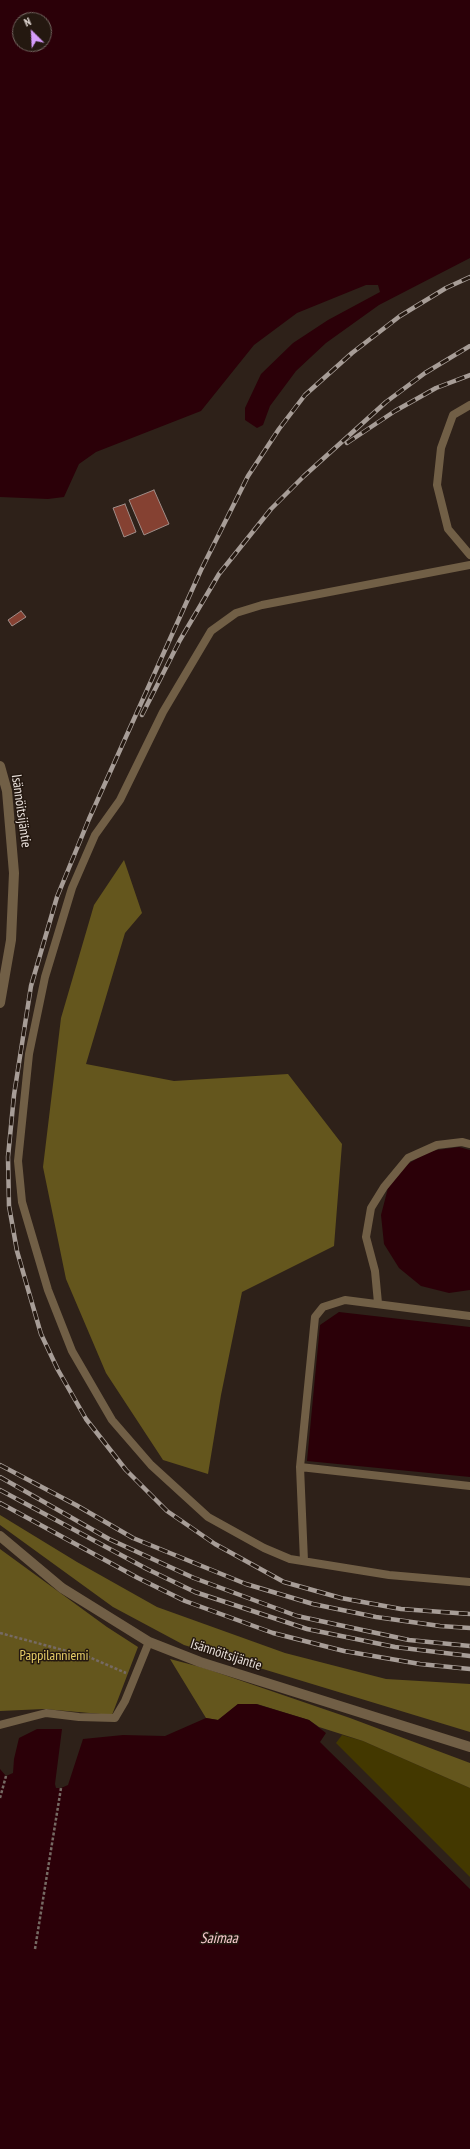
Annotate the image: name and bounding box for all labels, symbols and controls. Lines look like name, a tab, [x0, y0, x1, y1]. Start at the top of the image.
north arrow	[12, 12, 52, 52]
text: N	[22, 14, 33, 30]
street label: Isännöitsijäntie	[8, 773, 34, 849]
street label: Isännöitsijäntie	[188, 1636, 264, 1674]
park label: Pappilanniemi	[20, 1648, 88, 1664]
water label: Saimaa	[200, 1930, 238, 1948]

